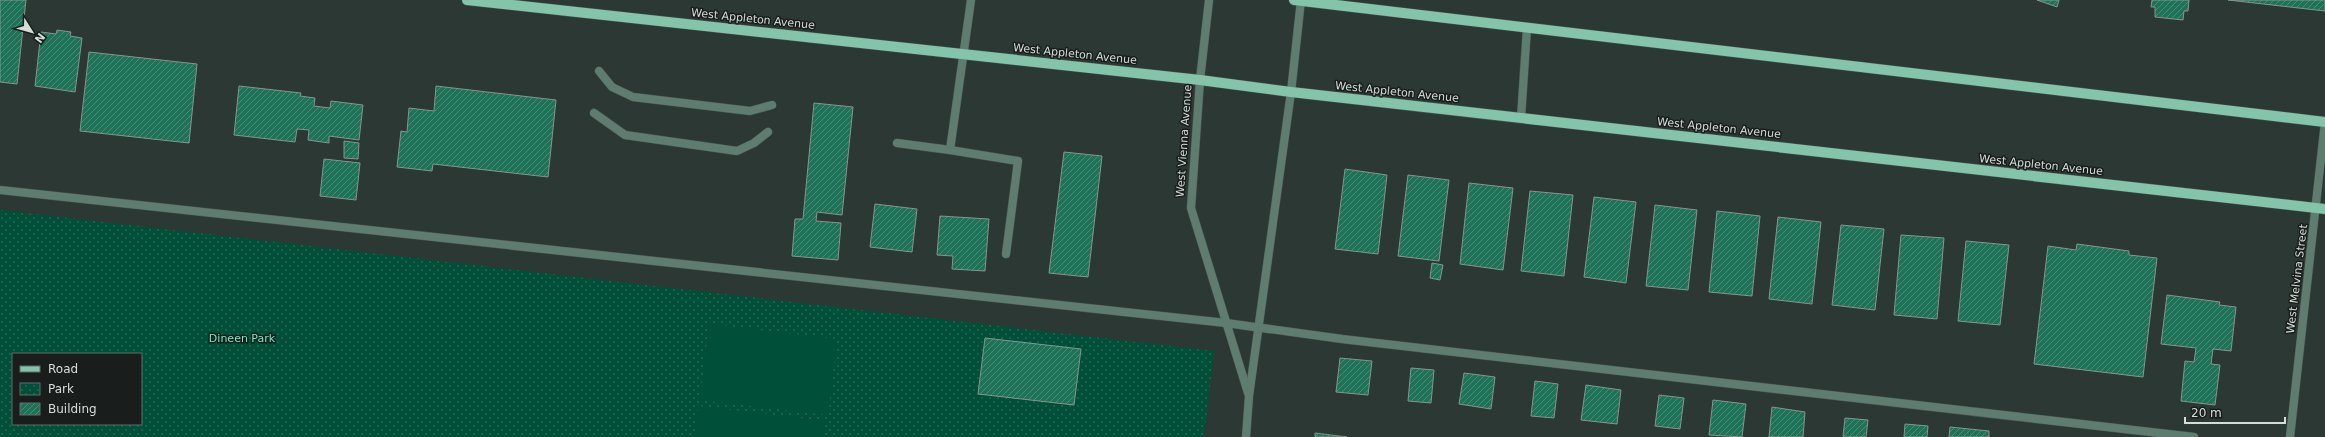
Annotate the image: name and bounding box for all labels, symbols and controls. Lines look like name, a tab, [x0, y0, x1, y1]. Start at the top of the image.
street label: West Appleton Avenue	[691, 6, 816, 32]
north arrow	[12, 12, 52, 52]
text: N	[32, 30, 48, 45]
street label: West Appleton Avenue	[1013, 41, 1138, 67]
street label: West Appleton Avenue	[1335, 79, 1460, 105]
street label: West Vienna Avenue	[1174, 84, 1194, 198]
street label: West Appleton Avenue	[1657, 115, 1782, 141]
street label: West Appleton Avenue	[1979, 152, 2104, 178]
street label: West Melvina Street	[2284, 223, 2310, 334]
park label: Dineen Park	[209, 332, 276, 345]
legend	[12, 353, 142, 425]
text: Road	[48, 362, 78, 376]
text: Park	[48, 382, 74, 396]
scale bar	[2185, 399, 2285, 425]
text: Building	[48, 402, 97, 416]
text: 20 m	[2191, 406, 2222, 420]

